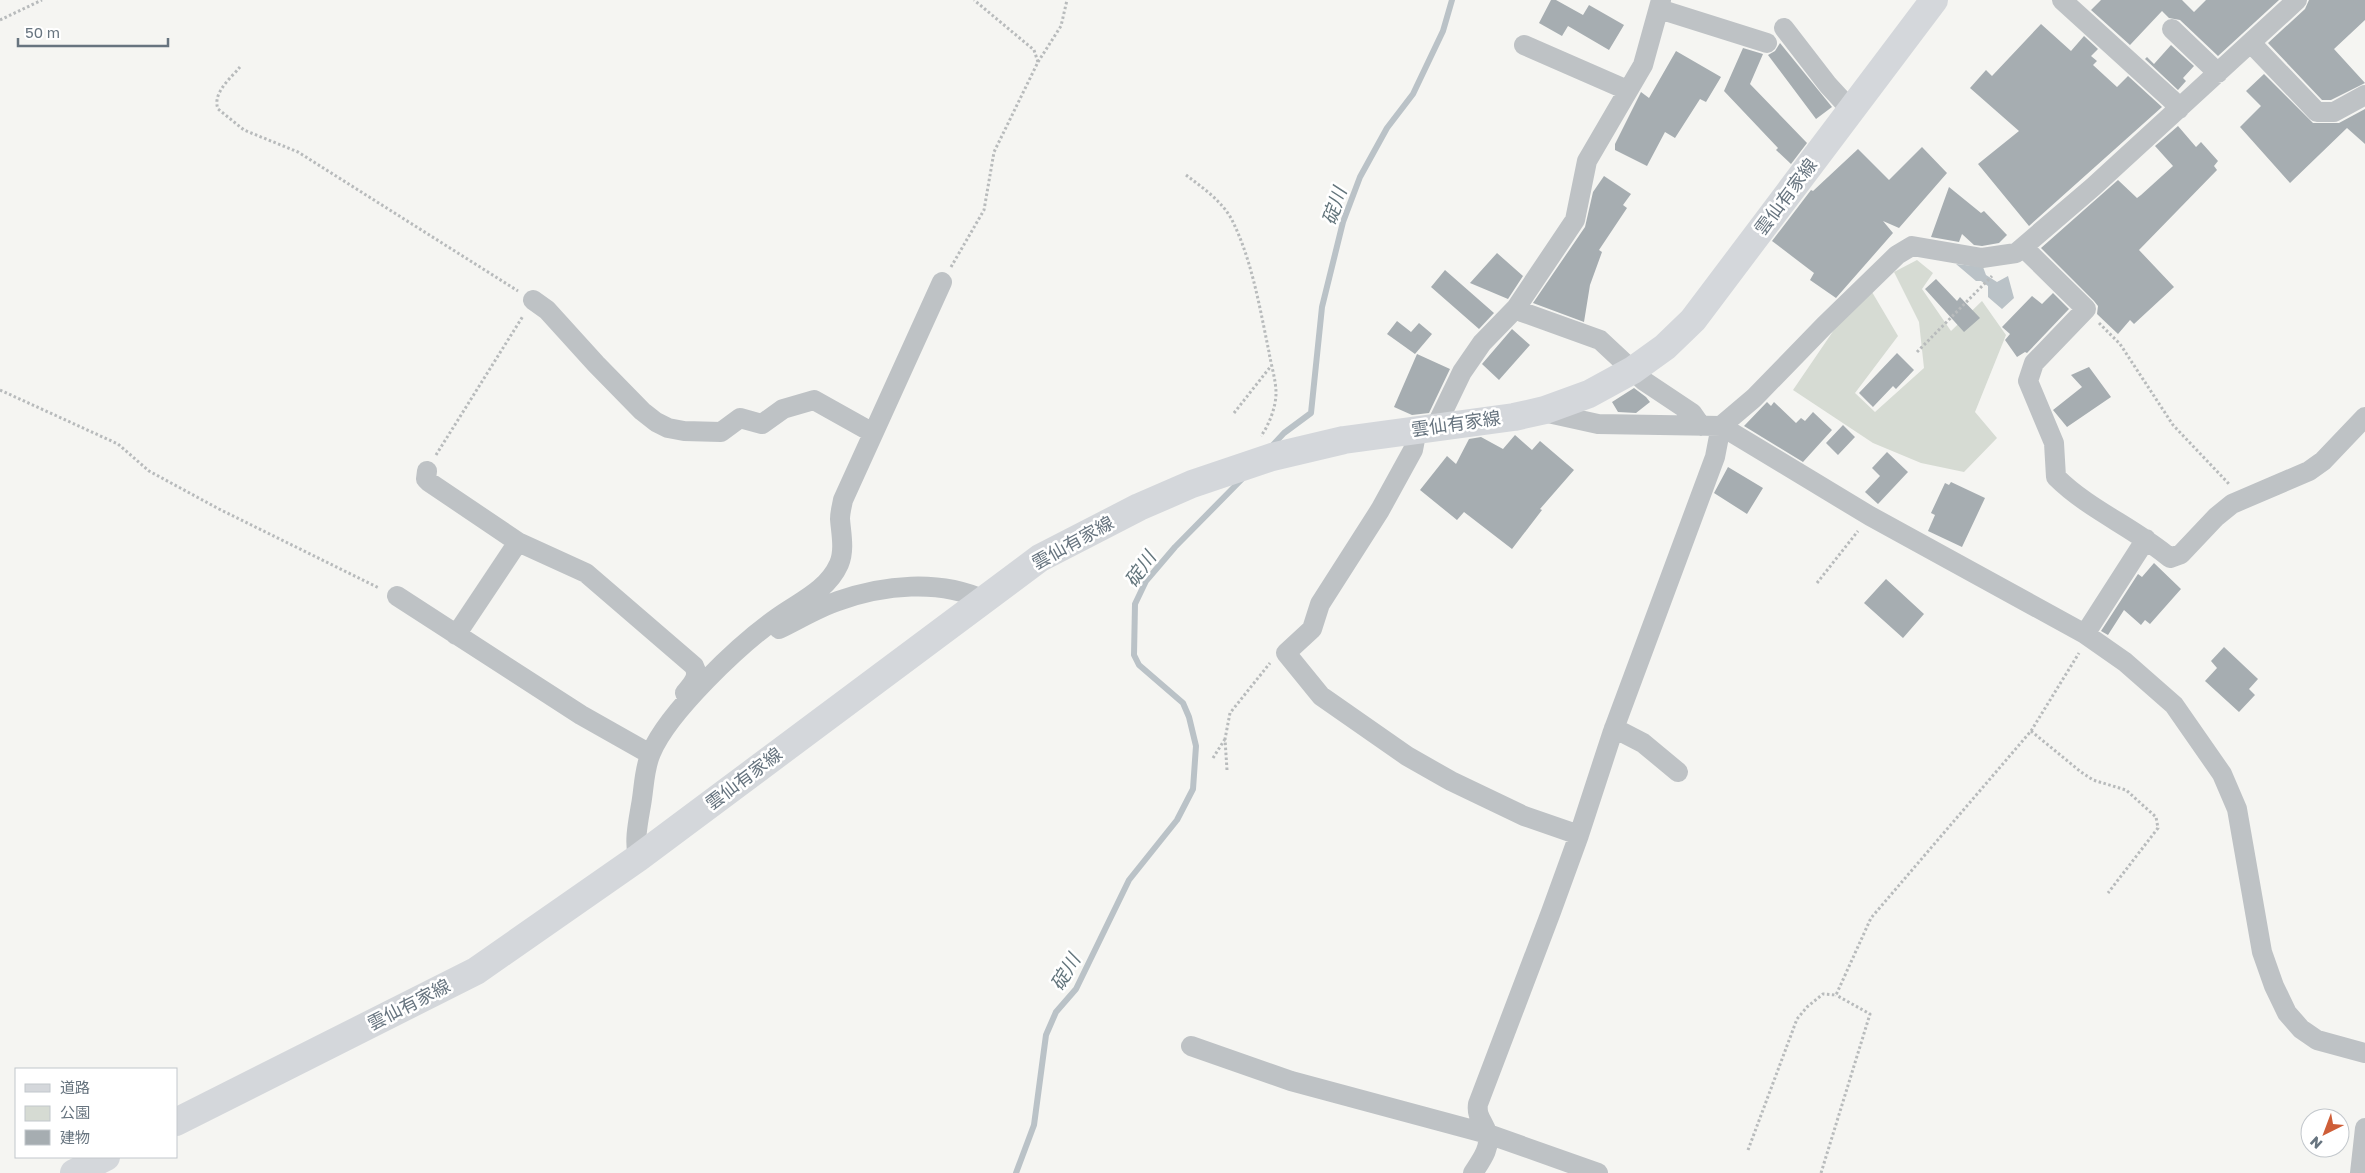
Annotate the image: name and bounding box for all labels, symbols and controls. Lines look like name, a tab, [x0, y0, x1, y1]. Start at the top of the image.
scale bar	[18, 15, 168, 47]
text: 50 m	[25, 23, 60, 41]
street label: 雲仙有家線	[1749, 154, 1821, 239]
water label: 碇川	[1316, 182, 1351, 228]
street label: 雲仙有家線	[1410, 406, 1502, 440]
street label: 雲仙有家線	[1028, 511, 1117, 574]
water label: 碇川	[1119, 545, 1161, 591]
street label: 雲仙有家線	[701, 742, 786, 814]
water label: 碇川	[1045, 948, 1085, 994]
street label: 雲仙有家線	[363, 974, 454, 1034]
legend	[15, 1068, 178, 1158]
text: 道路	[60, 1078, 90, 1096]
text: 公園	[60, 1103, 90, 1121]
north arrow	[2300, 1108, 2350, 1158]
text: 建物	[60, 1128, 90, 1146]
text: N	[2306, 1133, 2326, 1153]

